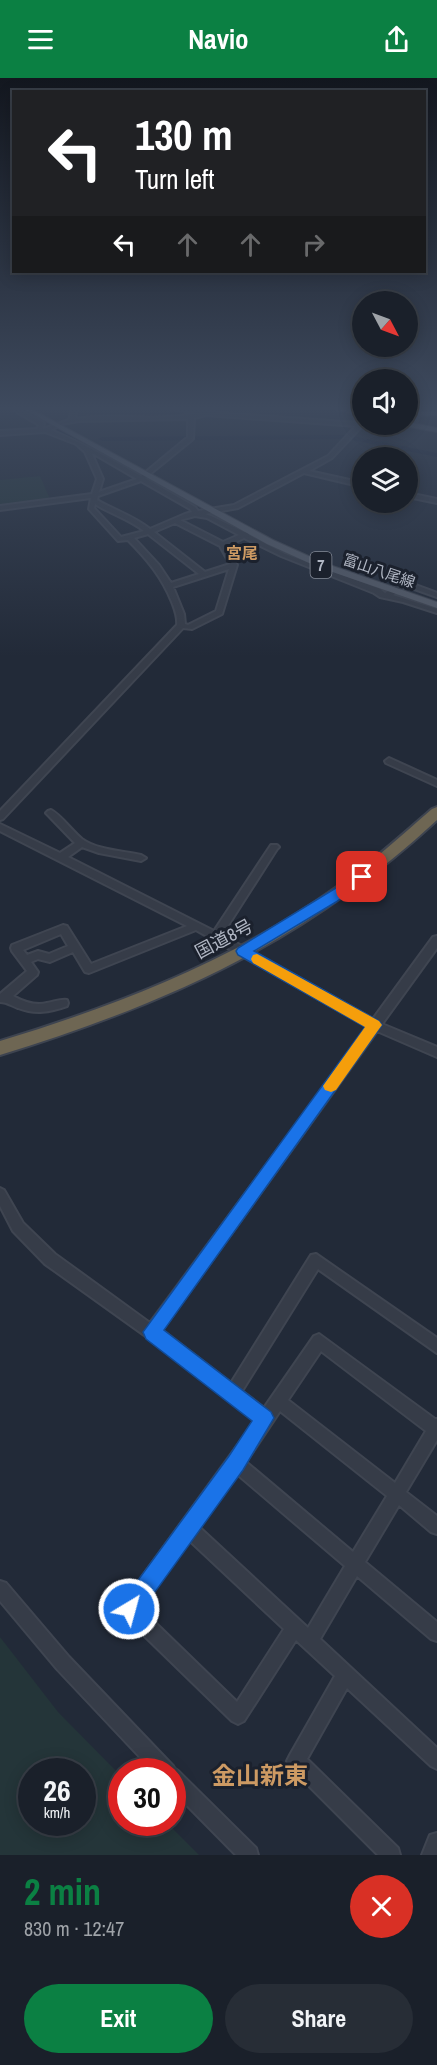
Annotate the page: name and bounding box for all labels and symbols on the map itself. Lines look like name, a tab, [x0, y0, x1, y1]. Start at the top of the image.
north arrow	[352, 291, 418, 357]
district label: 宮尾	[226, 542, 258, 564]
street label: 富山八尾線	[340, 548, 418, 593]
road number: 7	[310, 552, 332, 578]
pin	[336, 851, 387, 902]
street label: 国道8号	[190, 913, 257, 964]
position arrow	[97, 1577, 161, 1641]
speed limit sign: 30	[108, 1758, 186, 1836]
district label: 金山新東	[212, 1759, 308, 1791]

